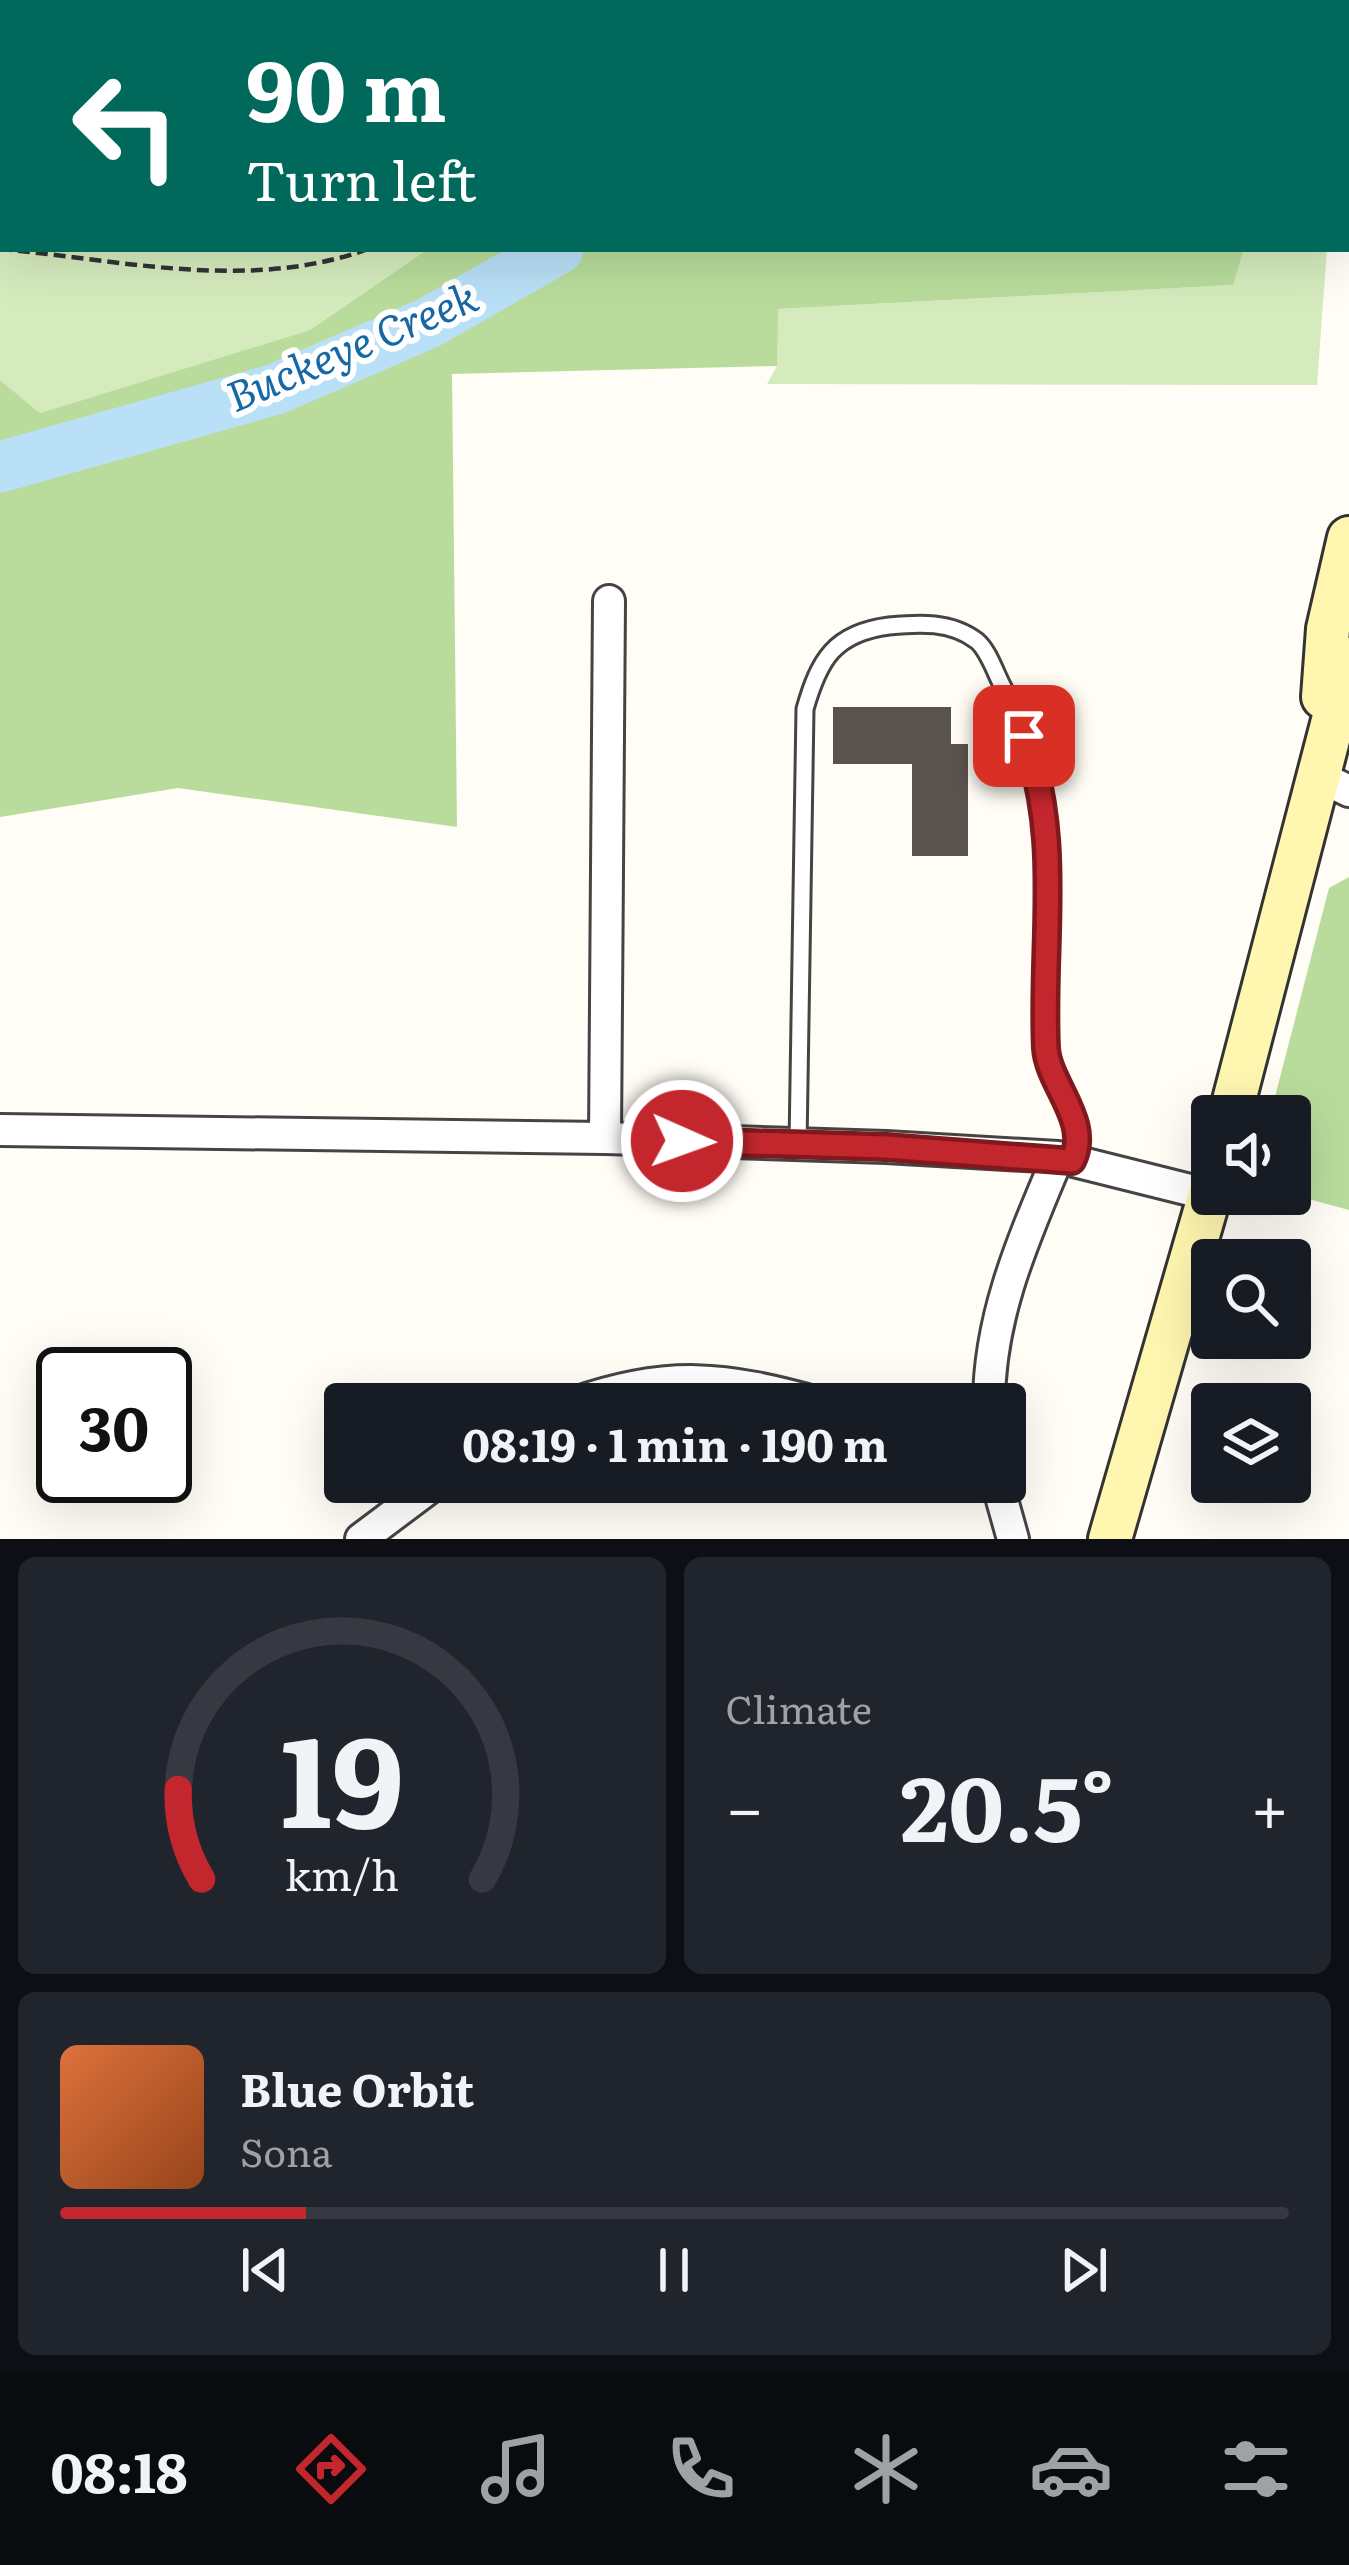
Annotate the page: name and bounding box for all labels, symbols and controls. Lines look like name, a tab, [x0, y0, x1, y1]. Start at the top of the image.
text: 90 m	[246, 23, 447, 148]
icon: left	[48, 48, 204, 204]
text: Turn left	[246, 137, 477, 218]
water label: Buckeye Creek	[216, 263, 486, 425]
pin	[973, 685, 1075, 787]
icon: arrive	[991, 703, 1057, 769]
position arrow	[619, 1078, 745, 1204]
map controls	[1191, 1095, 1311, 1503]
button: sound	[1191, 1095, 1311, 1215]
button: search	[1191, 1239, 1311, 1359]
speed limit sign: 30	[36, 1347, 192, 1503]
button: layers	[1191, 1383, 1311, 1503]
text: 08:19 · 1 min · 190 m	[462, 1409, 888, 1476]
text: Climate	[726, 1678, 872, 1736]
text: 19	[280, 1681, 404, 1866]
text: 20.5°	[900, 1736, 1114, 1870]
text: −	[726, 1755, 764, 1853]
text: +	[1251, 1755, 1289, 1853]
text: km/h	[285, 1840, 399, 1903]
text: Blue Orbit	[240, 2054, 474, 2121]
text: Sona	[240, 2121, 333, 2179]
icon: previous	[232, 2237, 298, 2303]
icon: pause	[641, 2237, 707, 2303]
icon: next	[1051, 2237, 1117, 2303]
icon: directions	[289, 2427, 373, 2511]
icon: music	[474, 2427, 558, 2511]
icon: phone	[659, 2427, 743, 2511]
icon: climate	[844, 2427, 928, 2511]
icon: car	[1029, 2427, 1113, 2511]
icon: filters	[1214, 2427, 1298, 2511]
text: 08:18	[51, 2429, 188, 2510]

